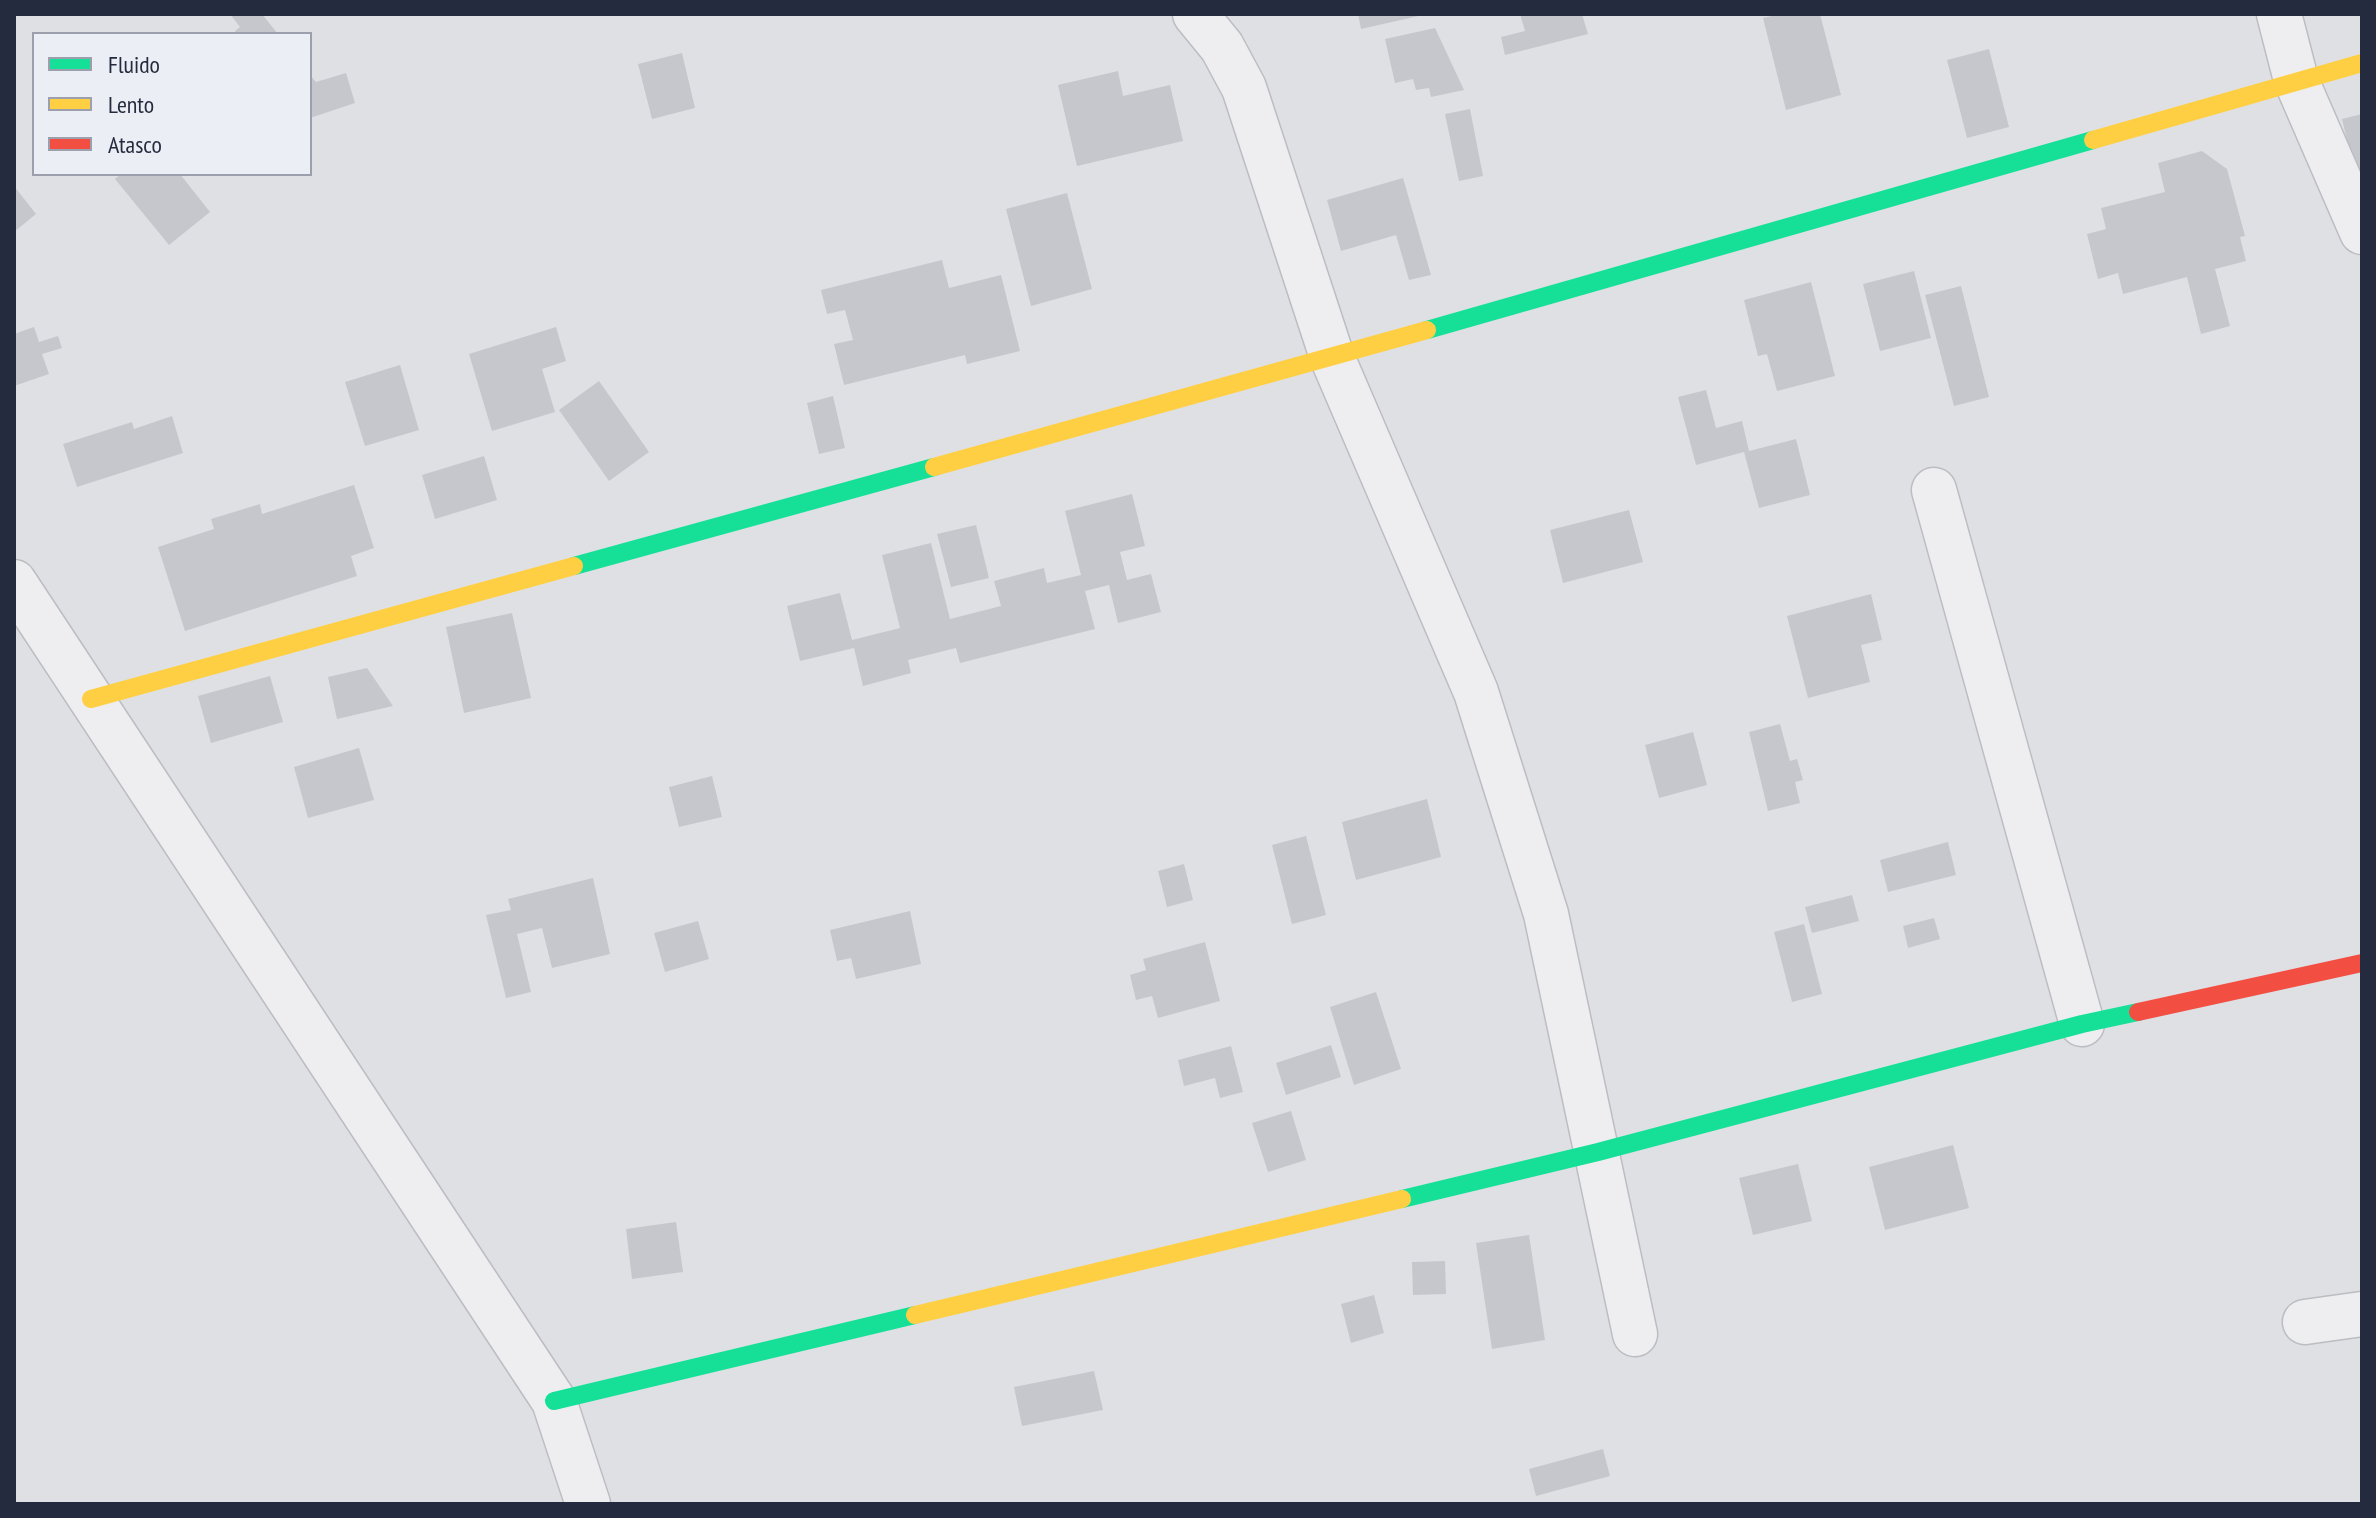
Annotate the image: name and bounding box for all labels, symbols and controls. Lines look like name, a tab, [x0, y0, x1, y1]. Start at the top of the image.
legend	[32, 32, 312, 176]
text: Fluido	[108, 49, 160, 80]
text: Lento	[108, 89, 154, 120]
text: Atasco	[108, 129, 162, 160]

